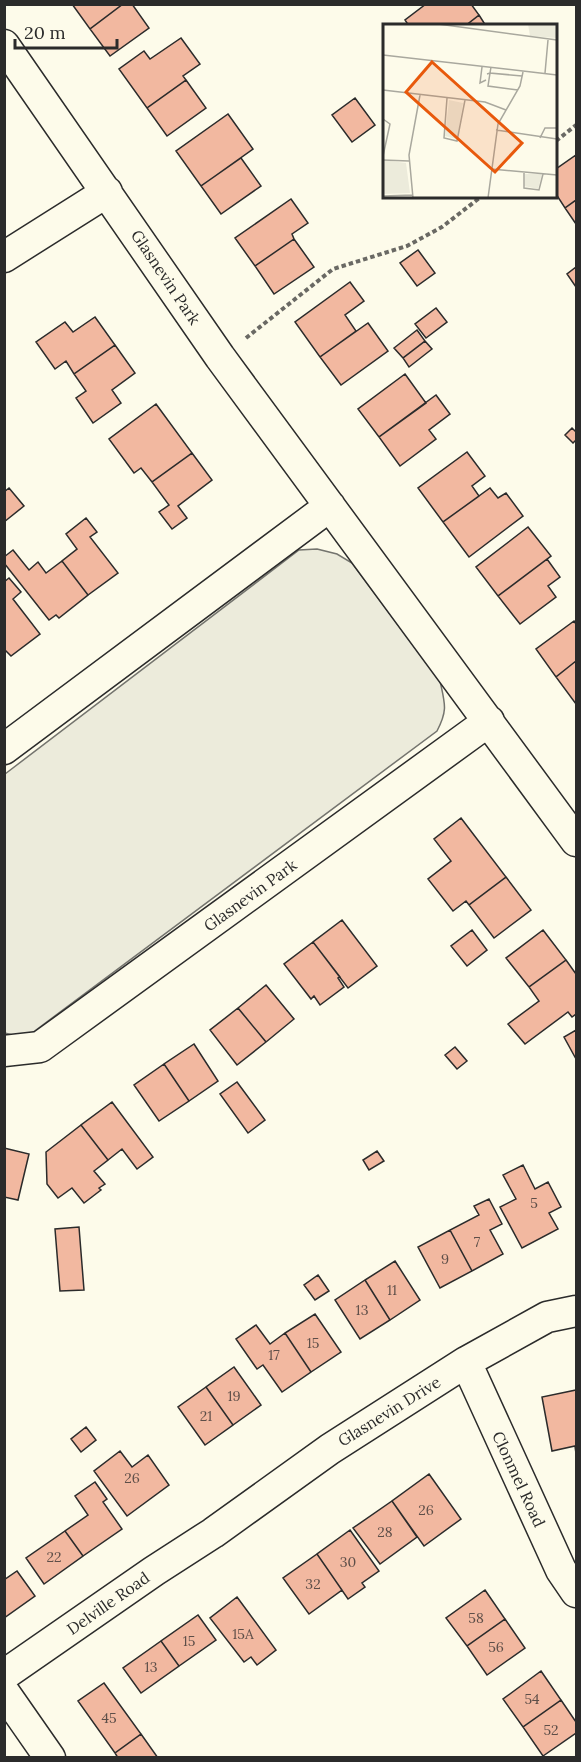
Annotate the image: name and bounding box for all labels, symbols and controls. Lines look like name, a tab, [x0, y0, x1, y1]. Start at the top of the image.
scale bar	[15, 12, 117, 50]
text: 20 m	[24, 21, 66, 44]
inset map	[383, 24, 557, 198]
street label: Glasnevin Park	[127, 226, 205, 329]
street label: Glasnevin Park	[200, 854, 301, 936]
house number: 5	[530, 1194, 538, 1212]
house number: 7	[474, 1233, 481, 1251]
house number: 9	[441, 1250, 449, 1268]
house number: 11	[387, 1281, 397, 1299]
house number: 13	[356, 1301, 369, 1319]
house number: 15	[307, 1334, 319, 1352]
house number: 17	[268, 1346, 280, 1364]
street label: Glasnevin Drive	[334, 1371, 444, 1450]
house number: 19	[227, 1387, 241, 1405]
house number: 21	[200, 1407, 212, 1425]
street label: Clonmel Road	[488, 1428, 550, 1530]
house number: 26	[124, 1469, 140, 1487]
house number: 26	[418, 1501, 434, 1519]
house number: 28	[377, 1523, 393, 1541]
house number: 22	[46, 1548, 62, 1566]
house number: 30	[340, 1553, 356, 1571]
street label: Delville Road	[63, 1567, 153, 1639]
house number: 32	[305, 1575, 321, 1593]
house number: 58	[468, 1609, 484, 1627]
house number: 15A	[232, 1625, 254, 1643]
house number: 15	[183, 1632, 195, 1650]
house number: 56	[488, 1638, 504, 1656]
house number: 13	[145, 1658, 158, 1676]
house number: 54	[524, 1690, 540, 1708]
house number: 45	[101, 1709, 117, 1727]
house number: 52	[543, 1721, 559, 1739]

